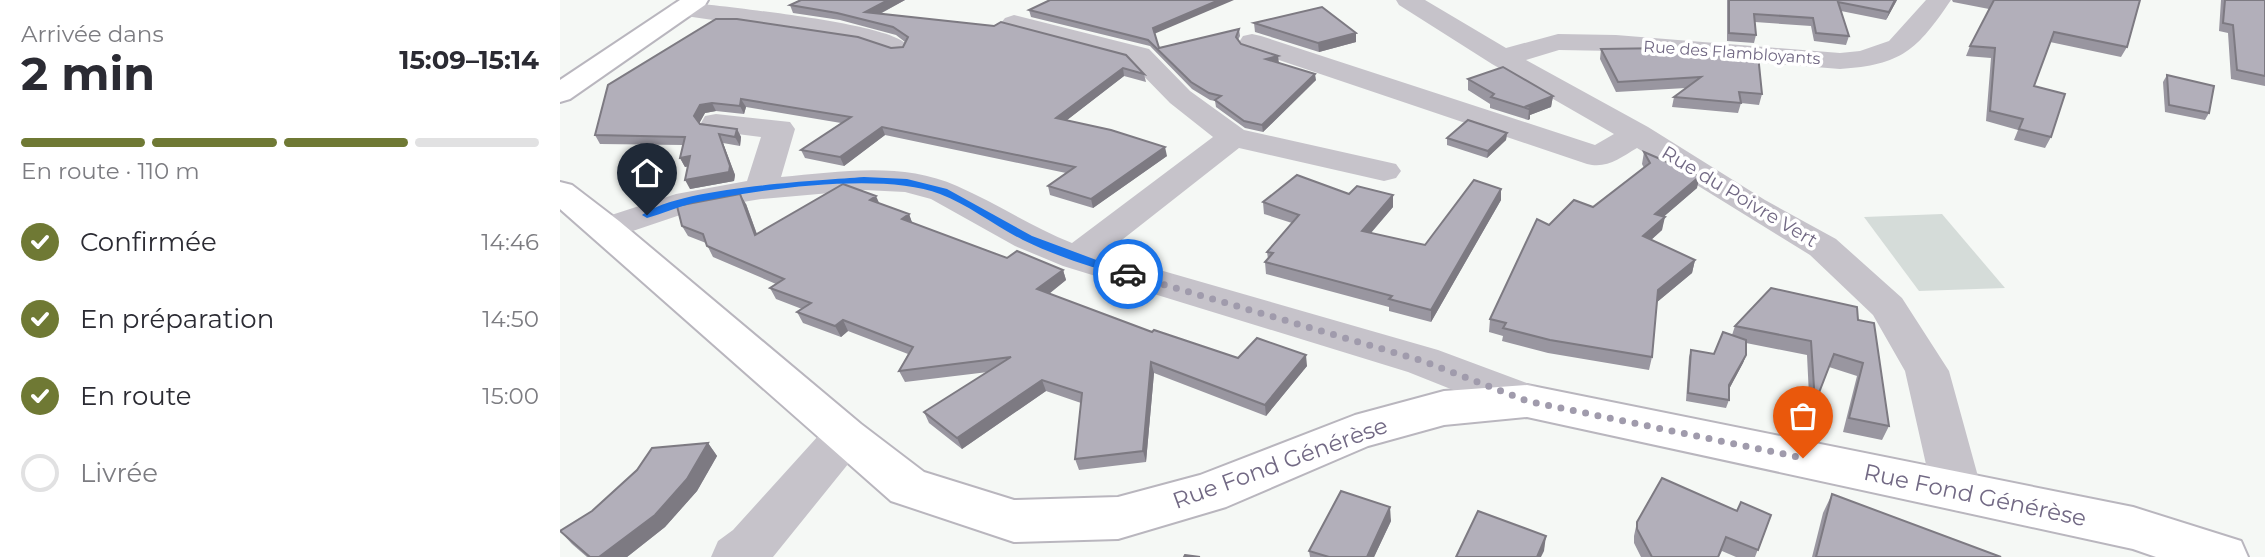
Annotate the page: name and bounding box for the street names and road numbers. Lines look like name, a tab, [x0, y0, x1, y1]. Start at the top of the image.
street label: Rue des Flambloyants	[1643, 37, 1821, 68]
street label: Rue du Poivre Vert	[1658, 141, 1822, 252]
street label: Rue Fond Générèse	[1169, 411, 1391, 515]
street label: Rue Fond Générèse	[1861, 458, 2089, 532]

